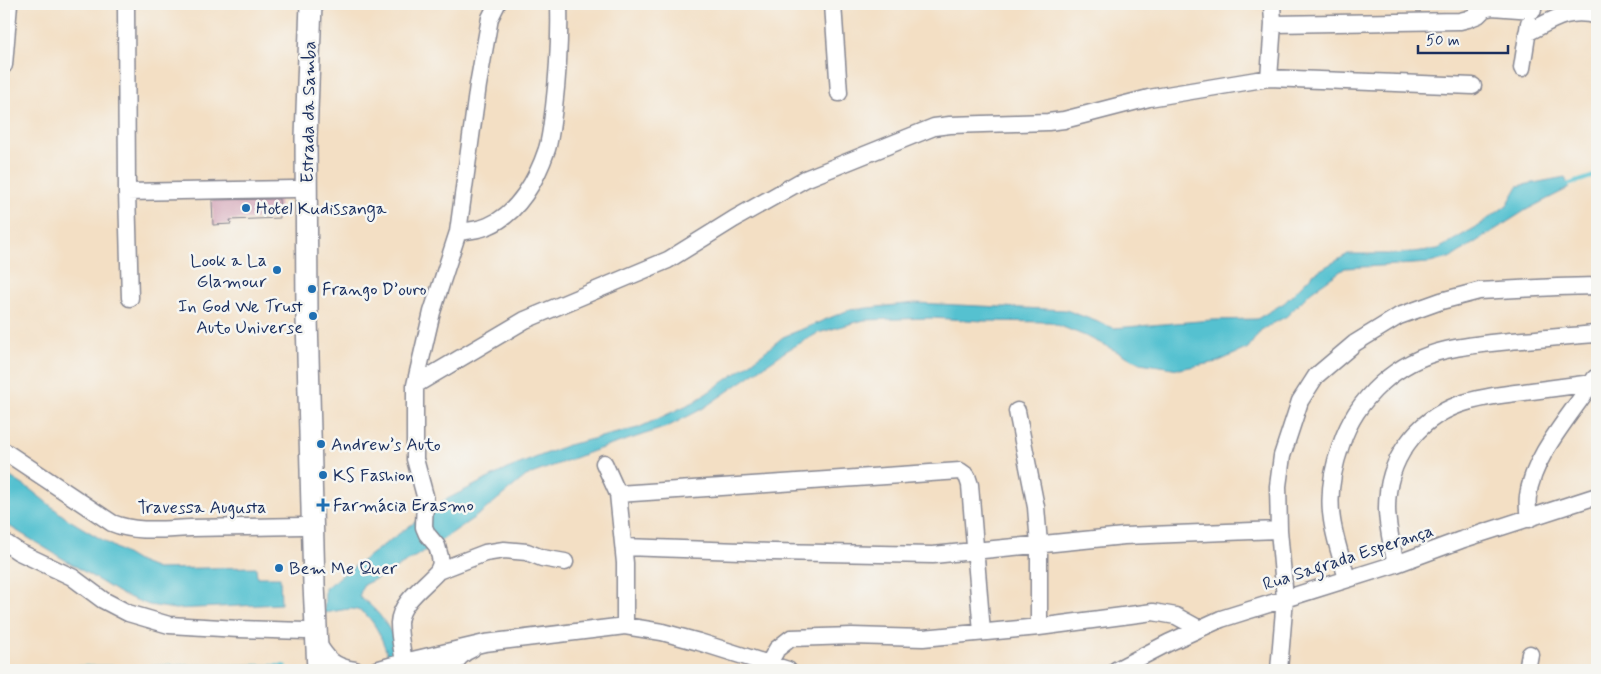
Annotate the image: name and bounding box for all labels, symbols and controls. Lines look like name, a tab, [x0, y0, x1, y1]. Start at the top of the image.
scale bar	[1418, 22, 1508, 54]
text: 50 m	[1426, 31, 1460, 51]
street label: Estrada da Samba	[296, 41, 322, 183]
place label: Hotel Kudissanga	[256, 197, 387, 222]
marker: Hotel Kudissanga	[240, 202, 252, 214]
place label: Look a La Glamour	[190, 249, 267, 294]
marker: Look a La Glamour	[271, 264, 283, 276]
place label: Frango D’ouro	[322, 278, 427, 302]
marker: Frango D’ouro	[306, 283, 318, 295]
place label: In God We Trust Auto Universe	[178, 295, 304, 340]
marker: In God We Trust Auto Universe	[307, 310, 319, 322]
place label: Andrew’s Auto	[331, 433, 441, 457]
marker: Andrew’s Auto	[315, 438, 327, 450]
place label: KS Fashion	[333, 464, 414, 488]
marker: KS Fashion	[317, 469, 329, 481]
place label: Farmácia Erasmo	[333, 494, 474, 518]
street label: Travessa Augusta	[137, 496, 267, 520]
marker: Farmácia Erasmo	[317, 499, 329, 511]
street label: Rua Sagrada Esperança	[1260, 519, 1437, 599]
place label: Bem Me Quer	[289, 557, 398, 581]
marker: Bem Me Quer	[273, 562, 285, 574]

